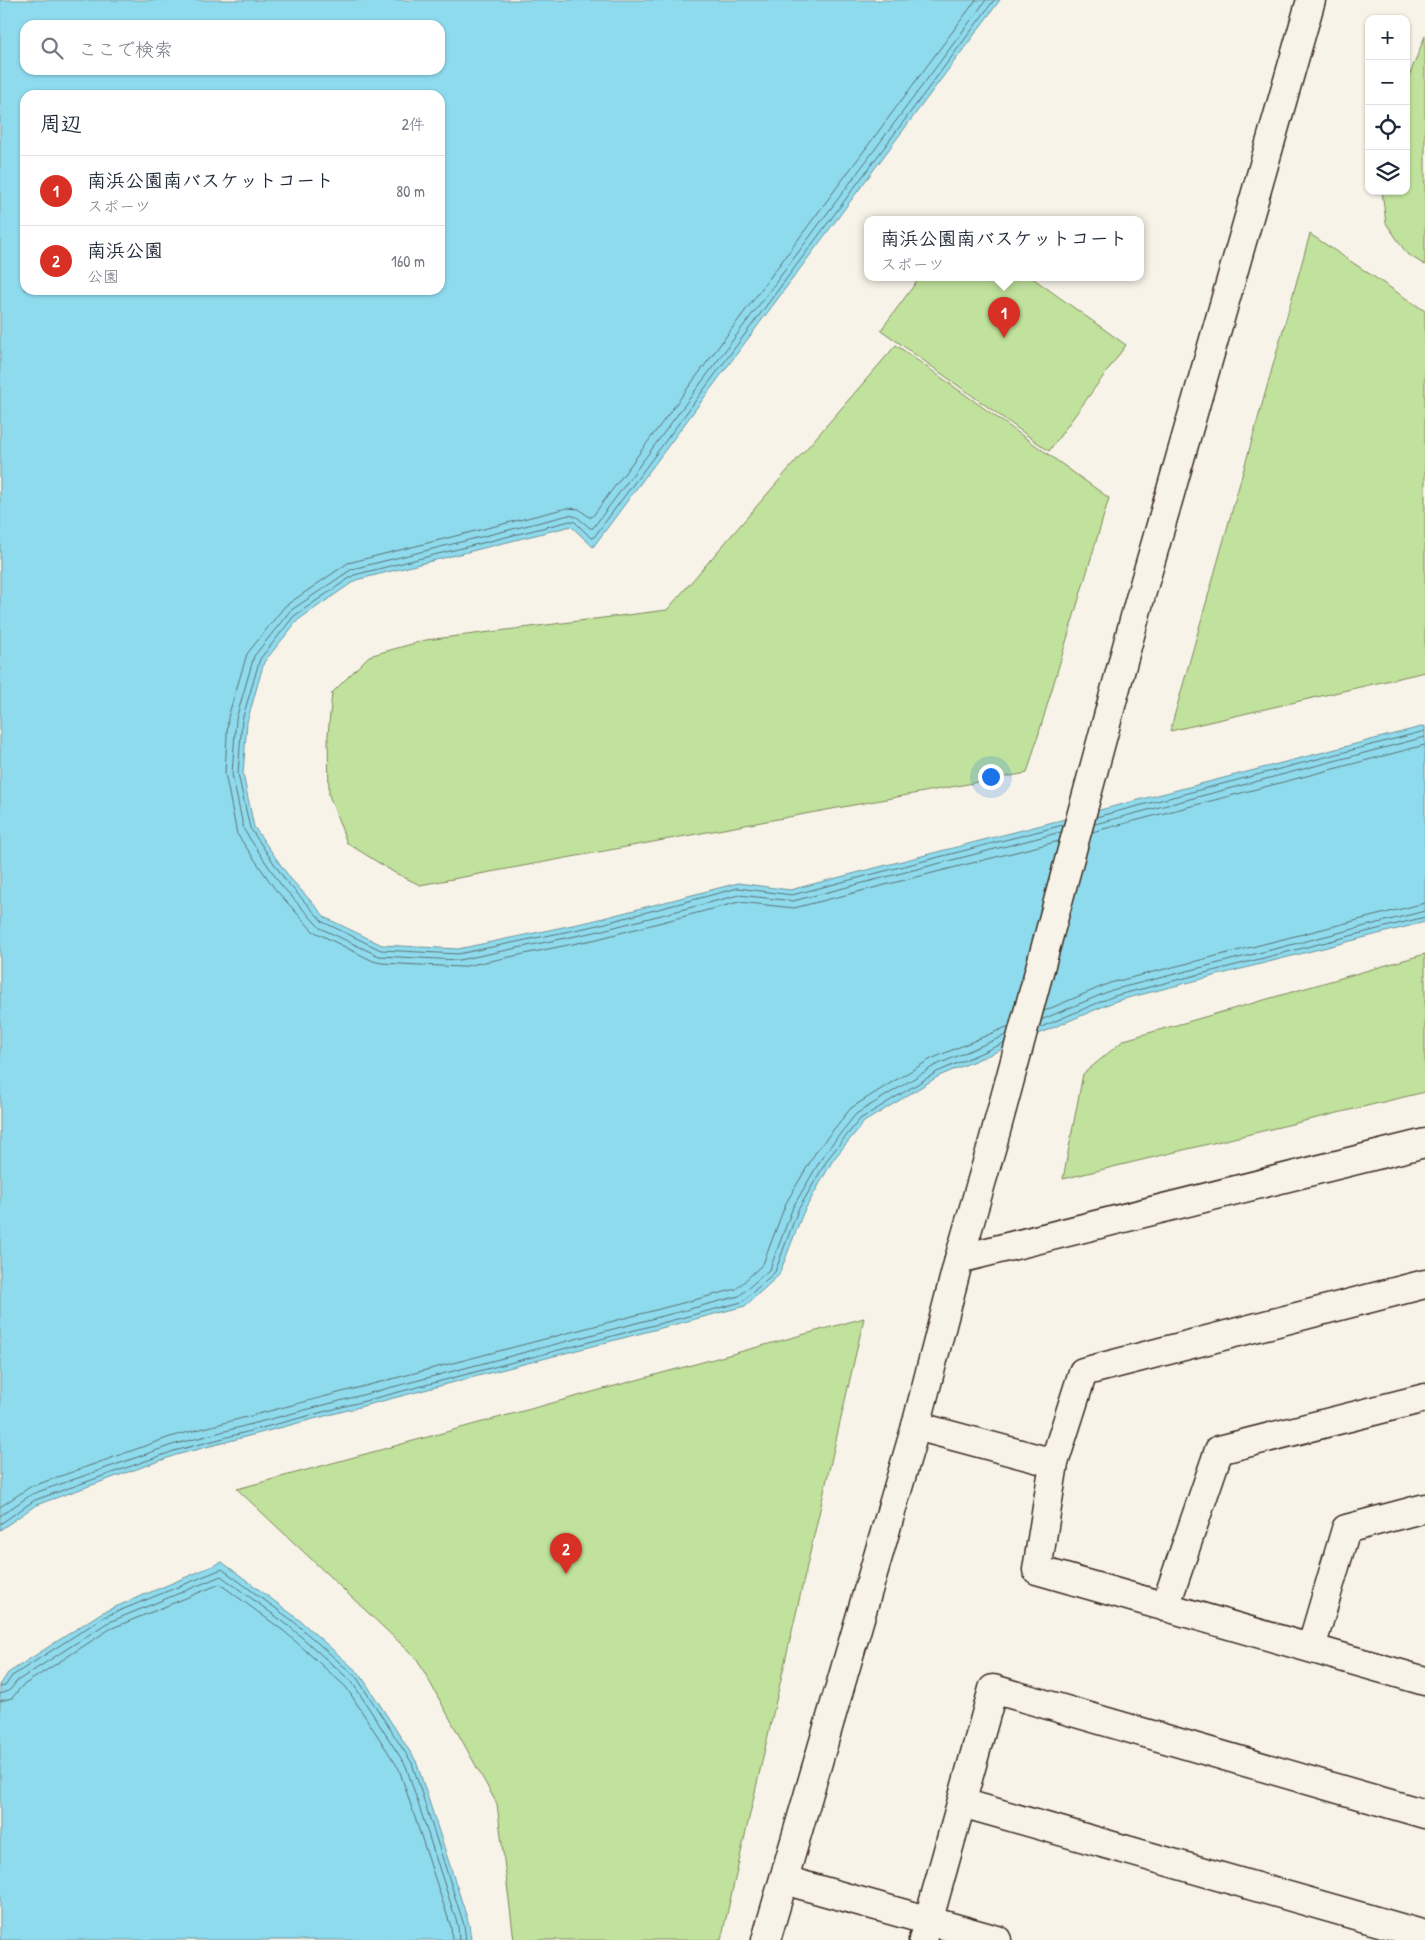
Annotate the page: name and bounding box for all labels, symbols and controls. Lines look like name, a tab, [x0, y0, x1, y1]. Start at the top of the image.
map controls	[1365, 15, 1410, 195]
button: +	[1365, 15, 1410, 60]
search box	[20, 20, 445, 75]
icon: search	[38, 34, 66, 62]
text: ここで検索	[78, 36, 173, 62]
button: −	[1365, 60, 1410, 105]
button: locate	[1365, 105, 1410, 150]
text: 周辺	[40, 109, 82, 138]
text: 2件	[402, 113, 425, 135]
button: layers	[1365, 150, 1410, 195]
text: 南浜公園南バスケットコート	[87, 167, 334, 193]
text: 1	[53, 180, 59, 202]
text: 80 m	[396, 180, 425, 202]
text: スポーツ	[87, 195, 151, 217]
popup	[864, 216, 1144, 281]
text: 南浜公園南バスケットコート	[880, 225, 1128, 251]
text: 南浜公園	[87, 237, 163, 263]
text: 2	[52, 250, 60, 272]
text: 160 m	[391, 250, 425, 272]
text: スポーツ	[880, 253, 944, 275]
text: 公園	[87, 265, 119, 287]
pin: 1	[988, 297, 1020, 338]
your location	[978, 764, 1004, 790]
pin: 2	[550, 1533, 582, 1574]

